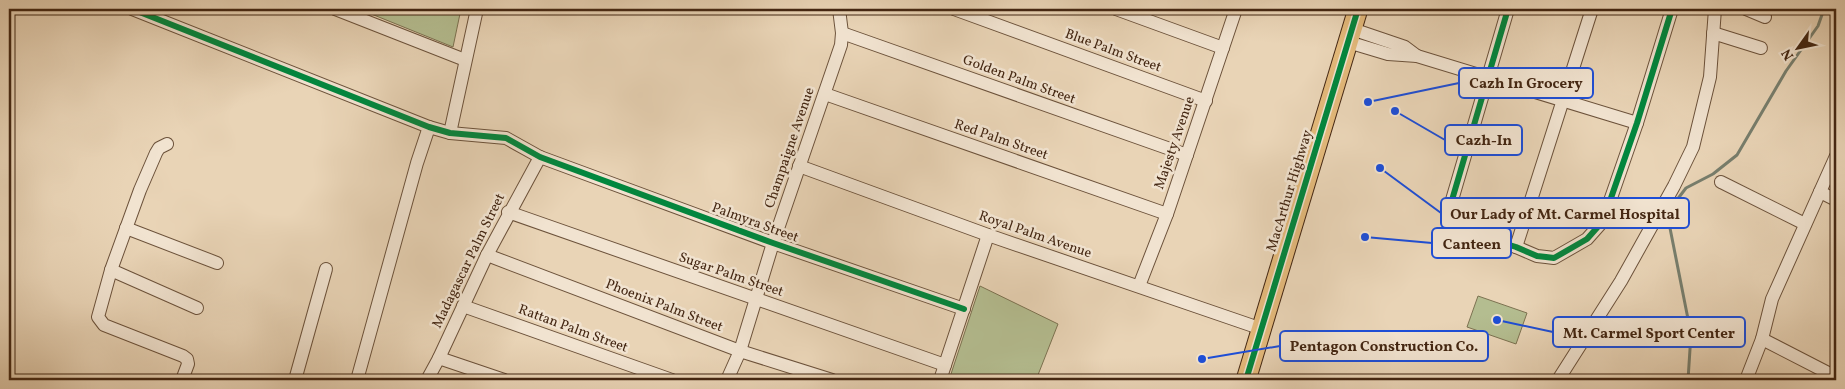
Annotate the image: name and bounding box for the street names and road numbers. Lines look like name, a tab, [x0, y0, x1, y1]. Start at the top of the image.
street label: Blue Palm Street	[1062, 25, 1164, 77]
street label: Golden Palm Street	[960, 51, 1078, 109]
street label: Champaigne Avenue	[760, 85, 820, 211]
street label: Majesty Avenue	[1150, 94, 1200, 192]
street label: Red Palm Street	[952, 115, 1050, 165]
street label: MacArthur Highway	[1262, 127, 1318, 254]
street label: Madagascar Palm Street	[428, 190, 510, 332]
street label: Palmyra Street	[709, 199, 801, 248]
street label: Royal Palm Avenue	[976, 207, 1094, 263]
street label: Sugar Palm Street	[676, 248, 786, 302]
street label: Phoenix Palm Street	[603, 275, 726, 337]
street label: Rattan Palm Street	[516, 300, 631, 358]

